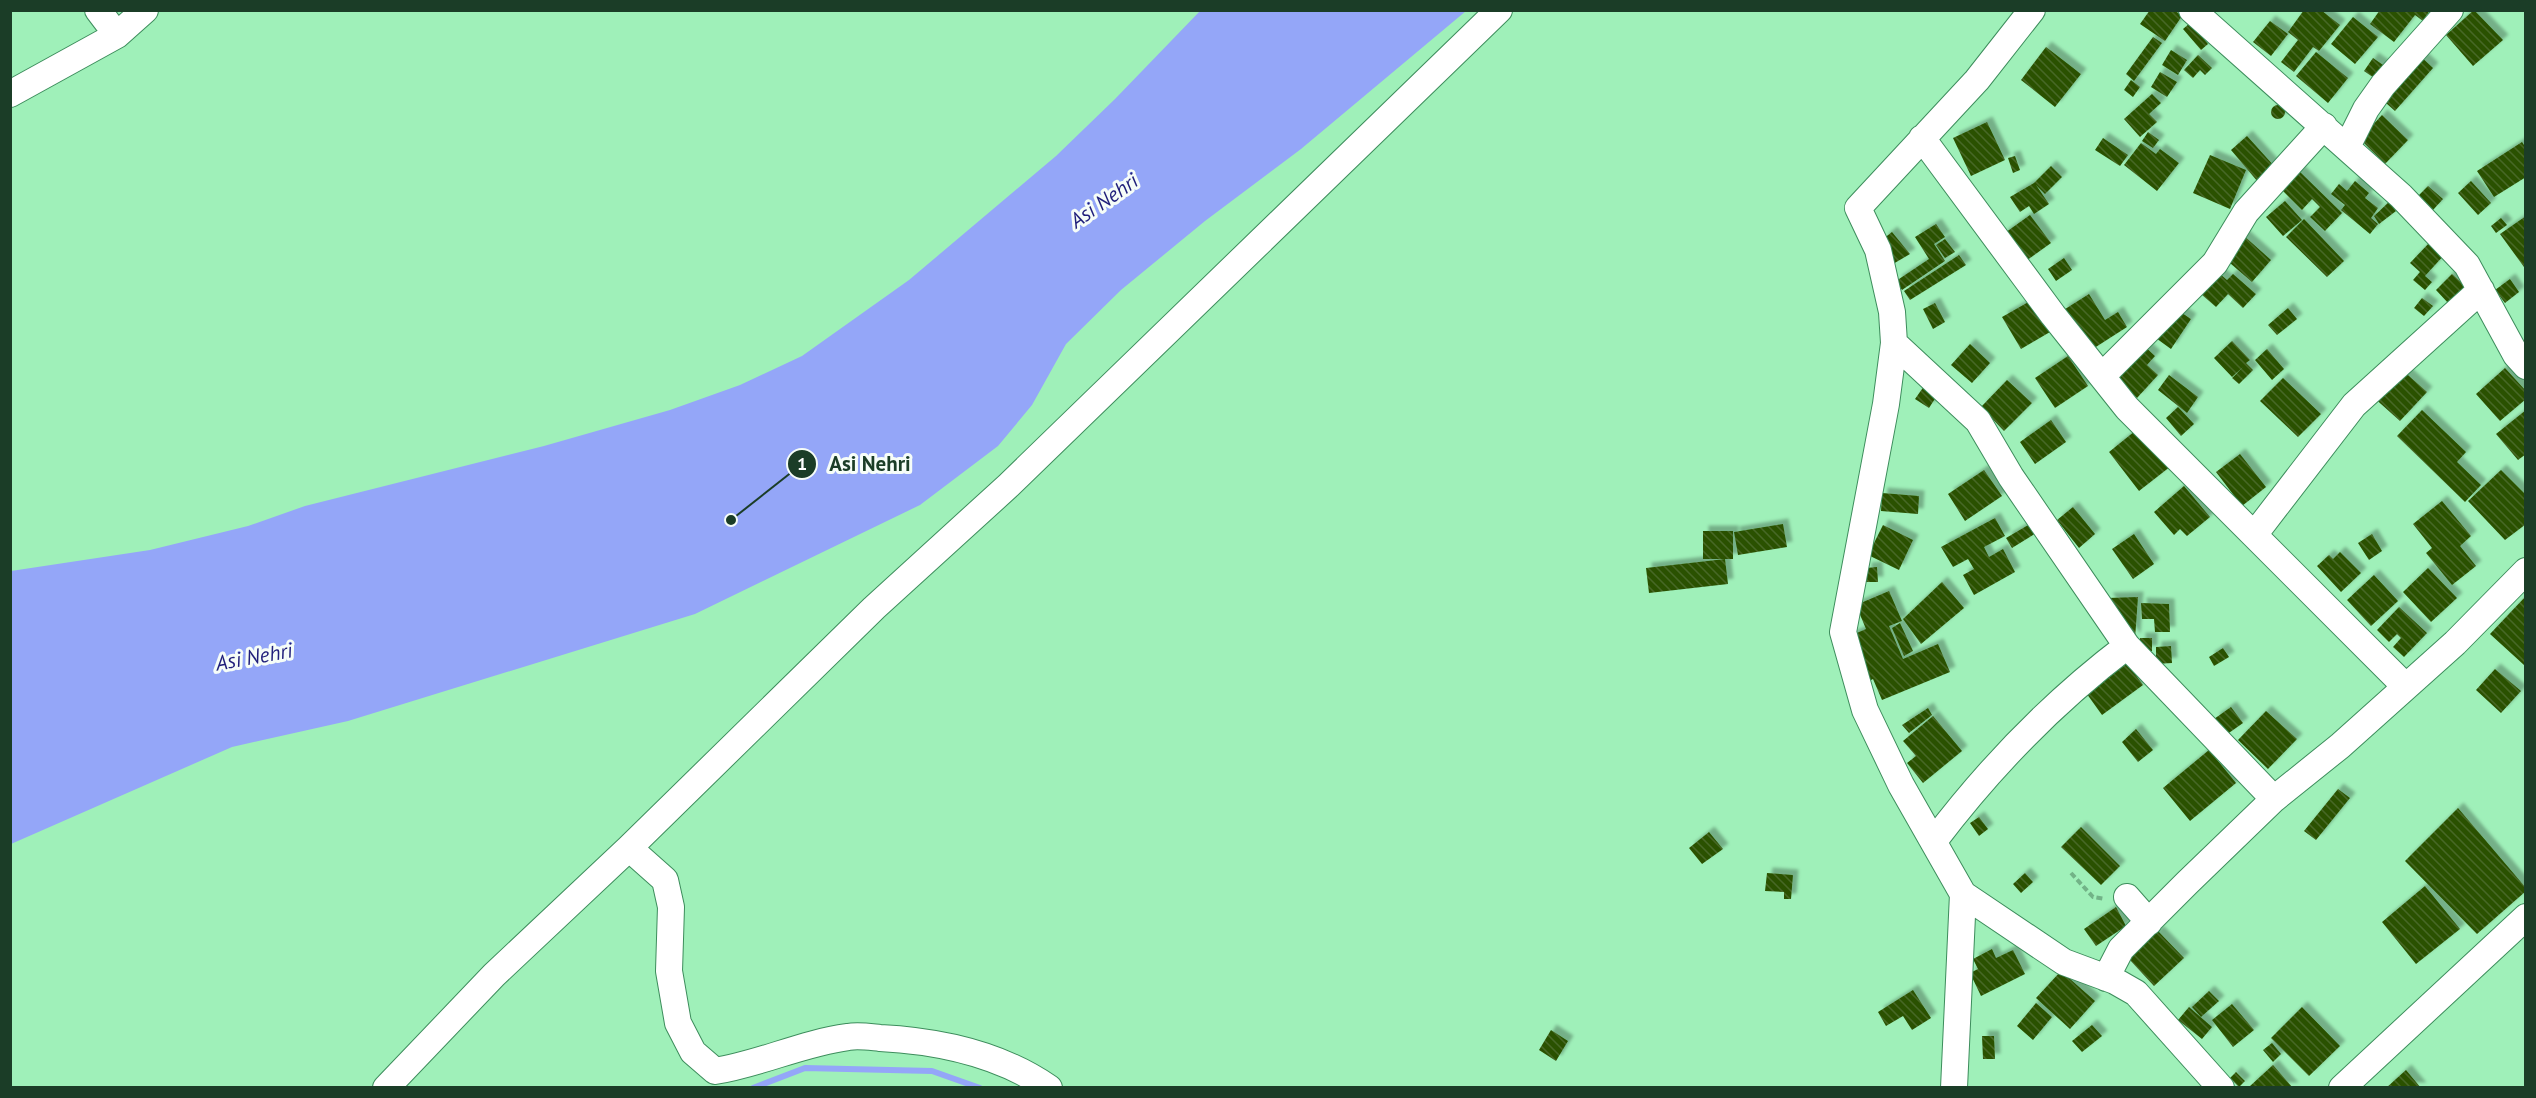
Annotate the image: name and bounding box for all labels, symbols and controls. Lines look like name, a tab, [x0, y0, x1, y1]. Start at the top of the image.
water label: Asi Nehri	[1063, 167, 1144, 235]
callout: Asi Nehri	[787, 444, 922, 483]
text: Asi Nehri	[829, 450, 911, 477]
text: 1	[797, 452, 807, 475]
water label: Asi Nehri	[212, 636, 295, 677]

